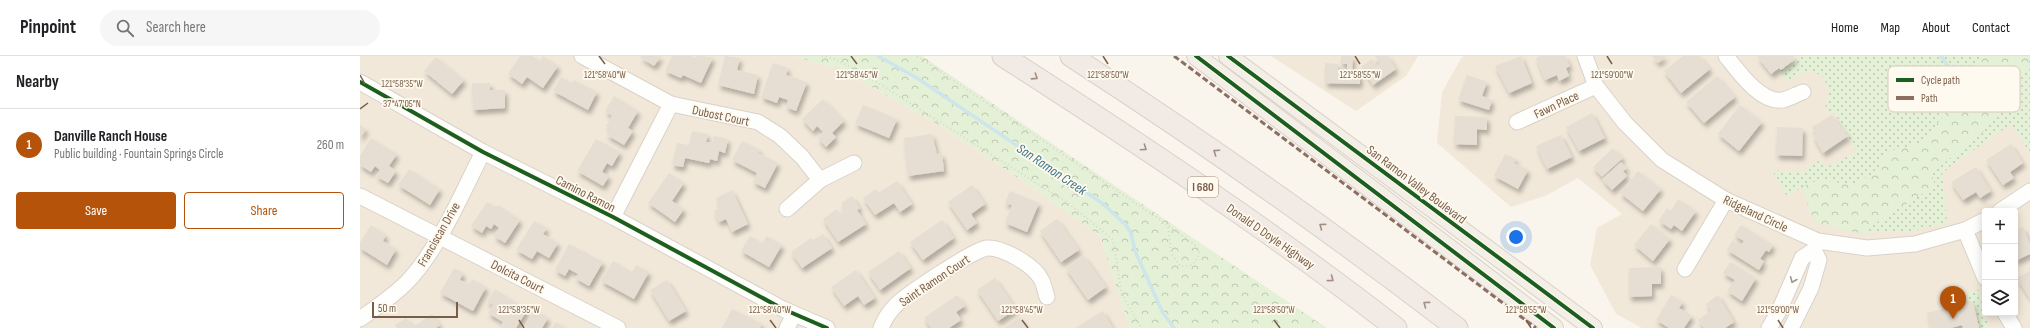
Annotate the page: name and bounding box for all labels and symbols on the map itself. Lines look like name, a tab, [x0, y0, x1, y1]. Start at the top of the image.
legend	[1888, 66, 2020, 112]
text: 121°58'40"W	[584, 69, 626, 81]
text: 121°58'45"W	[836, 69, 878, 81]
text: 121°58'50"W	[1087, 69, 1129, 81]
text: 121°58'55"W	[1339, 69, 1381, 81]
text: 121°59'00"W	[1591, 69, 1634, 81]
one-way arrow	[1031, 72, 1038, 79]
text: Cycle path	[1921, 74, 1960, 87]
text: 121°58'35"W	[381, 78, 423, 90]
street label: Fawn Place	[1531, 88, 1581, 122]
text: Path	[1921, 92, 1938, 105]
text: 37°47'05"N	[383, 98, 421, 110]
street label: Dubost Court	[691, 102, 751, 130]
water label: San Ramon Creek	[1014, 140, 1090, 199]
street label: San Ramon Valley Boulevard	[1363, 142, 1469, 228]
one-way arrow	[1140, 143, 1147, 151]
one-way arrow	[1213, 149, 1220, 157]
street label: Camino Ramon	[553, 172, 618, 216]
road number: I 680	[1188, 177, 1218, 197]
street label: Ridgeland Circle	[1721, 192, 1791, 236]
street label: Franciscan Drive	[414, 199, 464, 270]
street label: Donald D Doyle Highway	[1223, 200, 1318, 273]
one-way arrow	[1320, 224, 1327, 231]
your location	[1506, 227, 1526, 247]
street label: Saint Ramon Court	[896, 251, 973, 310]
street label: Dolcita Court	[488, 257, 547, 297]
one-way arrow	[1327, 274, 1334, 281]
one-way arrow	[1789, 277, 1797, 284]
pin: 1	[1940, 286, 1966, 319]
scale bar	[372, 300, 458, 319]
one-way arrow	[1424, 302, 1431, 309]
text: 121°58'35"W	[498, 304, 540, 316]
text: 121°58'40"W	[749, 304, 791, 316]
text: 121°58'45"W	[1001, 304, 1043, 316]
text: 121°58'50"W	[1253, 304, 1295, 316]
text: 121°58'55"W	[1505, 304, 1547, 316]
text: 121°59'00"W	[1757, 304, 1800, 316]

